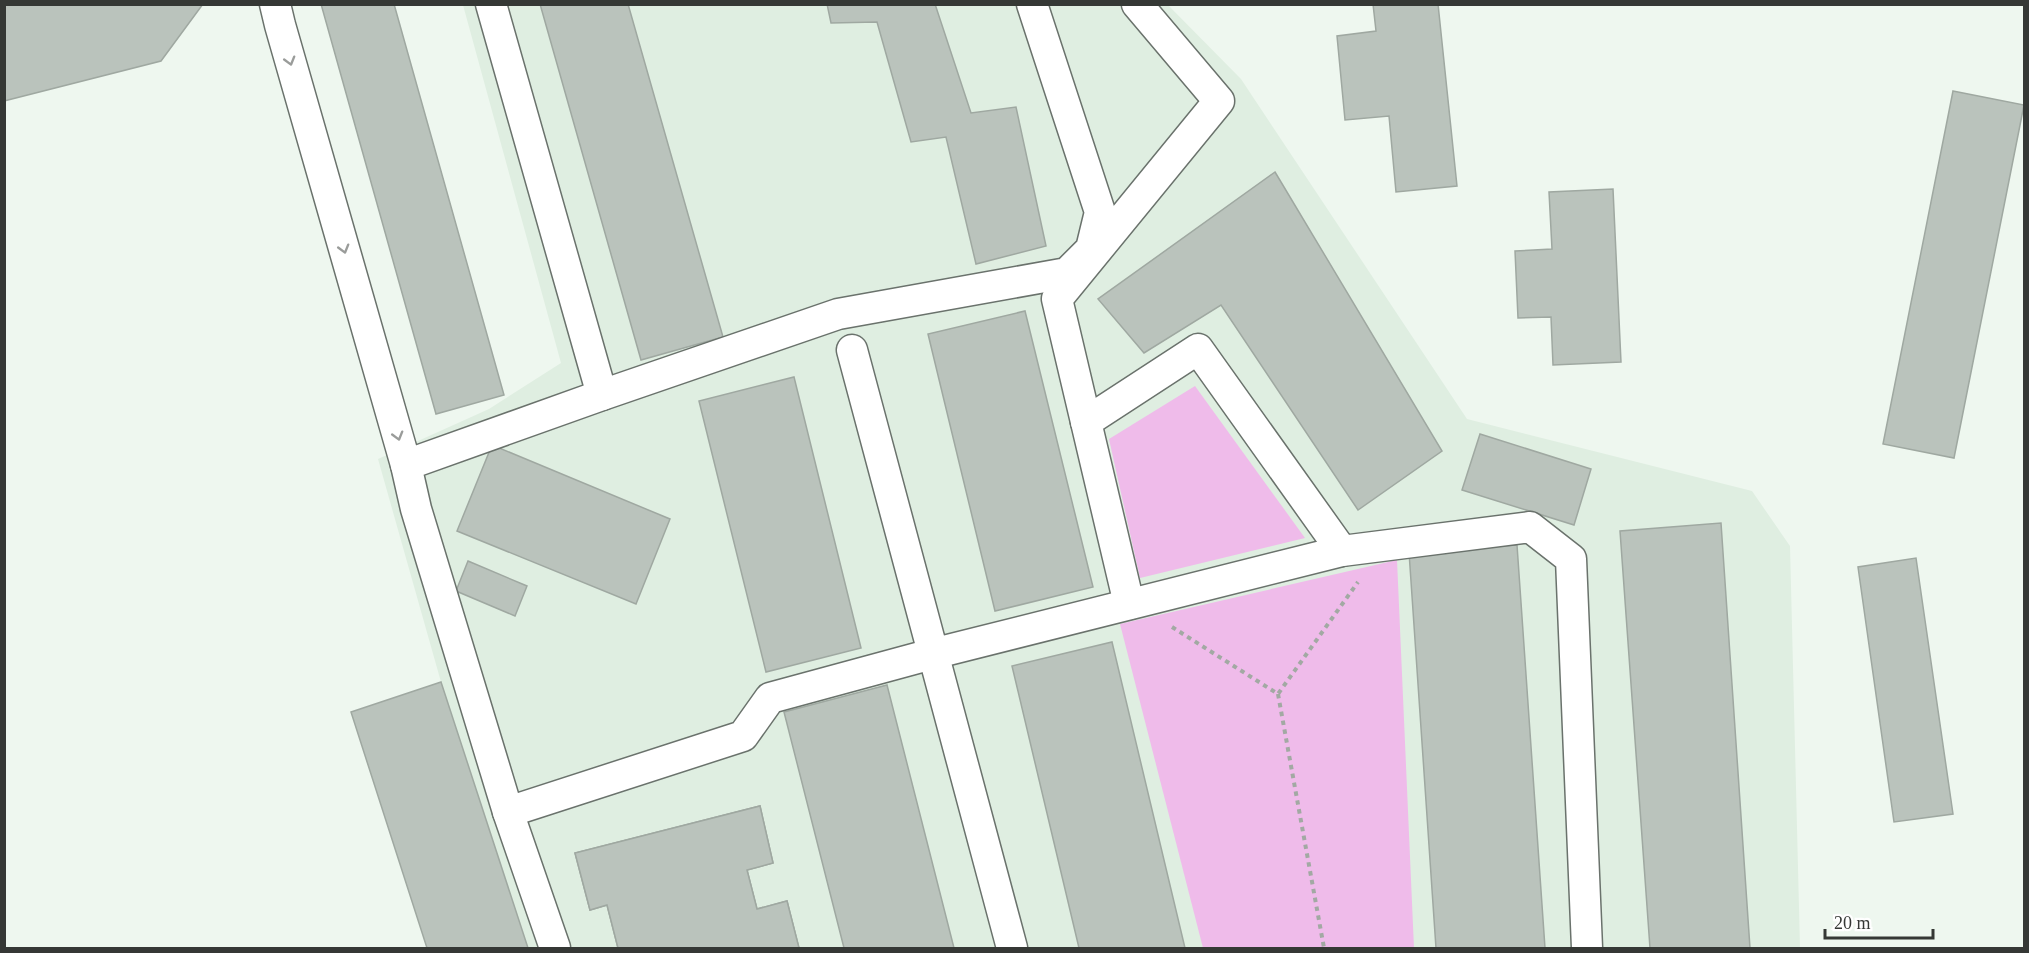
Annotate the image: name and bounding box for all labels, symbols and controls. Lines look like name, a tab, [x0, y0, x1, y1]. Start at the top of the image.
one-way arrow	[283, 55, 295, 66]
one-way arrow	[337, 243, 349, 253]
one-way arrow	[391, 430, 403, 441]
scale bar	[1825, 902, 1933, 940]
text: 20 m	[1834, 913, 1871, 933]

